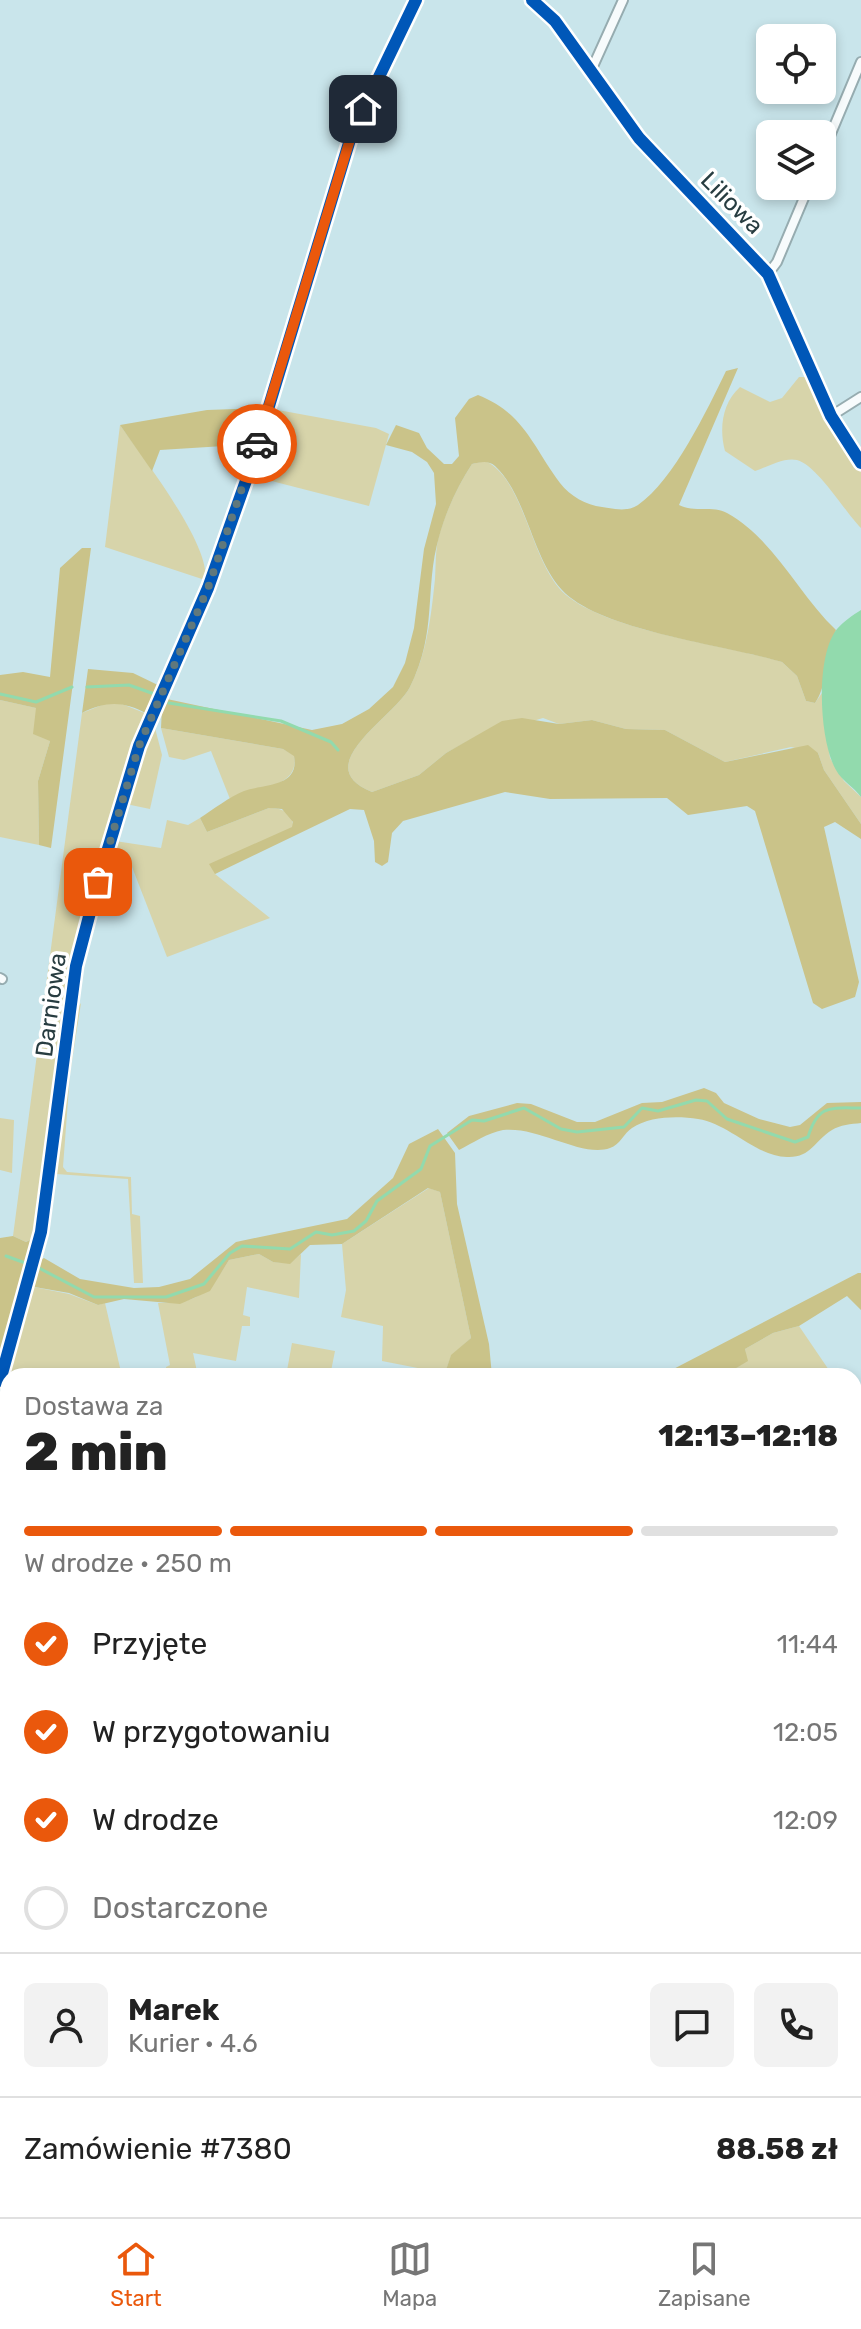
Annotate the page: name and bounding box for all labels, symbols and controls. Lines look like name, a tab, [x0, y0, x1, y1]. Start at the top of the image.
map controls	[756, 24, 836, 200]
button: locate	[756, 24, 836, 104]
pin	[329, 75, 397, 143]
icon: home	[341, 87, 385, 131]
button: layers	[756, 120, 836, 200]
street label: Liliowa	[695, 166, 769, 240]
courier	[217, 404, 297, 484]
icon: car	[235, 422, 279, 466]
pin	[64, 848, 132, 916]
icon: bag	[76, 860, 120, 904]
street label: Darniowa	[30, 951, 72, 1059]
text: Dostawa za	[24, 1391, 163, 1422]
text: 12:13–12:18	[658, 1418, 838, 1454]
text: 2 min	[24, 1421, 168, 1483]
text: W drodze · 250 m	[24, 1548, 232, 1579]
icon: check	[24, 1622, 68, 1666]
text: Przyjęte	[92, 1626, 207, 1662]
text: 11:44	[777, 1629, 838, 1660]
icon: check	[24, 1710, 68, 1754]
text: W przygotowaniu	[92, 1714, 331, 1750]
text: 12:05	[773, 1717, 838, 1748]
icon: check	[24, 1798, 68, 1842]
text: W drodze	[92, 1802, 219, 1838]
text: 12:09	[773, 1805, 838, 1836]
text: Dostarczone	[92, 1890, 268, 1926]
button: person	[24, 1983, 108, 2067]
button: chat	[650, 1983, 734, 2067]
button: phone	[754, 1983, 838, 2067]
text: Marek	[128, 1992, 219, 2028]
text: Kurier · 4.6	[128, 2028, 258, 2059]
text: Zamówienie #7380	[24, 2131, 292, 2167]
text: 88.58 zł	[716, 2131, 838, 2167]
tab: Start	[110, 2237, 162, 2312]
tab: Mapa	[382, 2237, 437, 2312]
tab: Zapisane	[658, 2237, 751, 2312]

